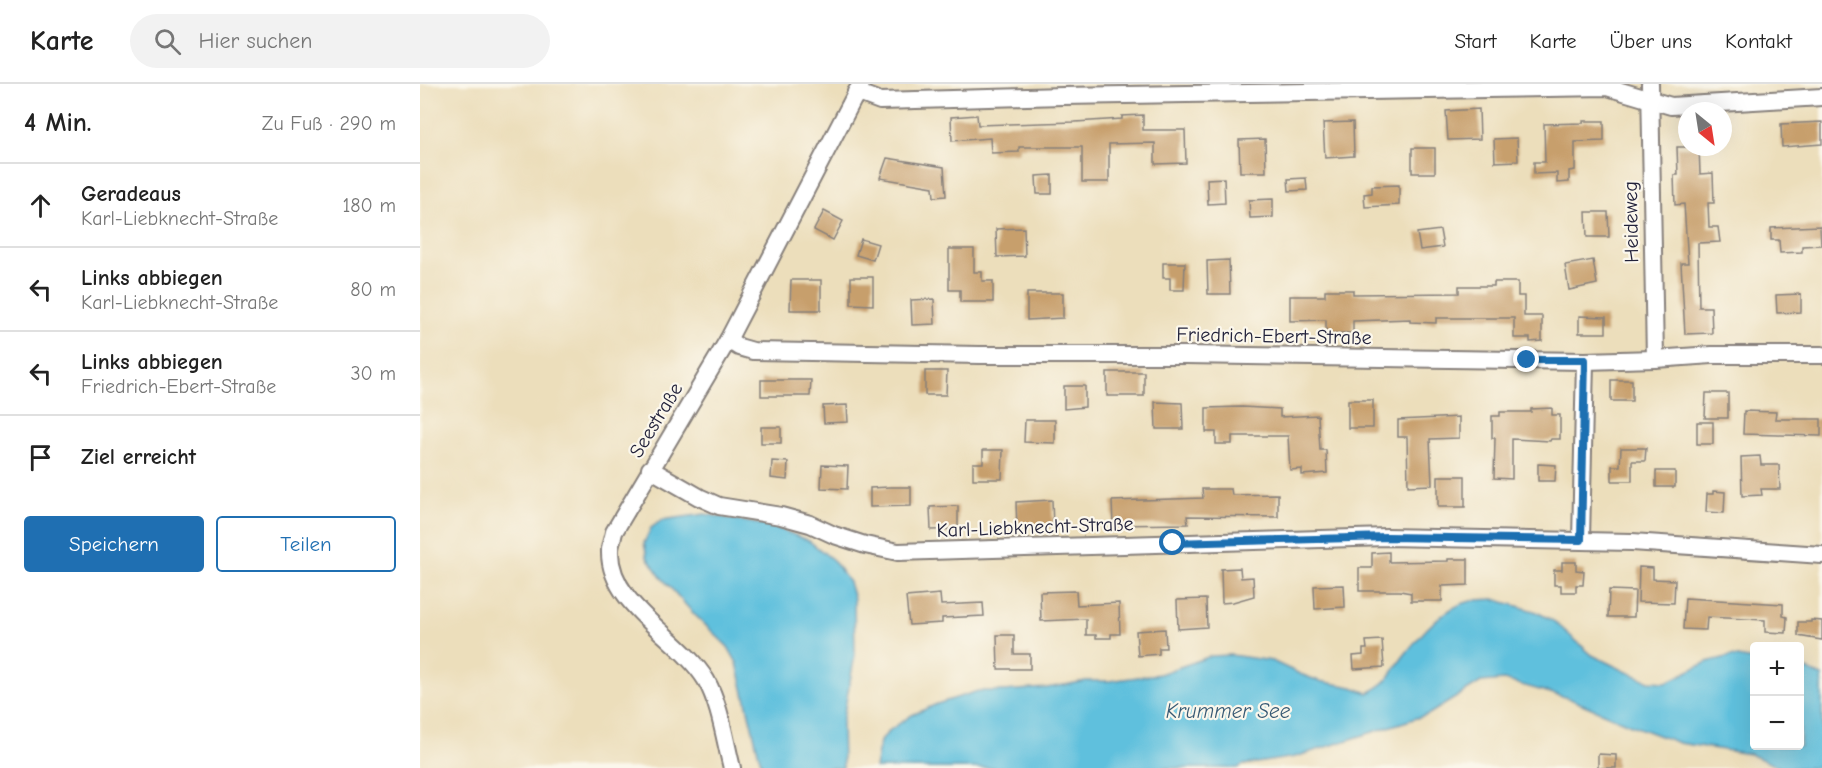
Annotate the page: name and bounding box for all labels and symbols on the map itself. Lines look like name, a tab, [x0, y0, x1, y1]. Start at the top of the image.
north arrow	[1678, 102, 1732, 156]
street label: Heideweg	[1619, 181, 1643, 263]
street label: Friedrich-Ebert-Straße	[1176, 323, 1372, 349]
route end	[1513, 346, 1539, 372]
street label: Seestraße	[625, 378, 687, 462]
street label: Karl-Liebknecht-Straße	[936, 512, 1134, 542]
route start	[1159, 529, 1185, 555]
water label: Krummer See	[1166, 699, 1291, 723]

